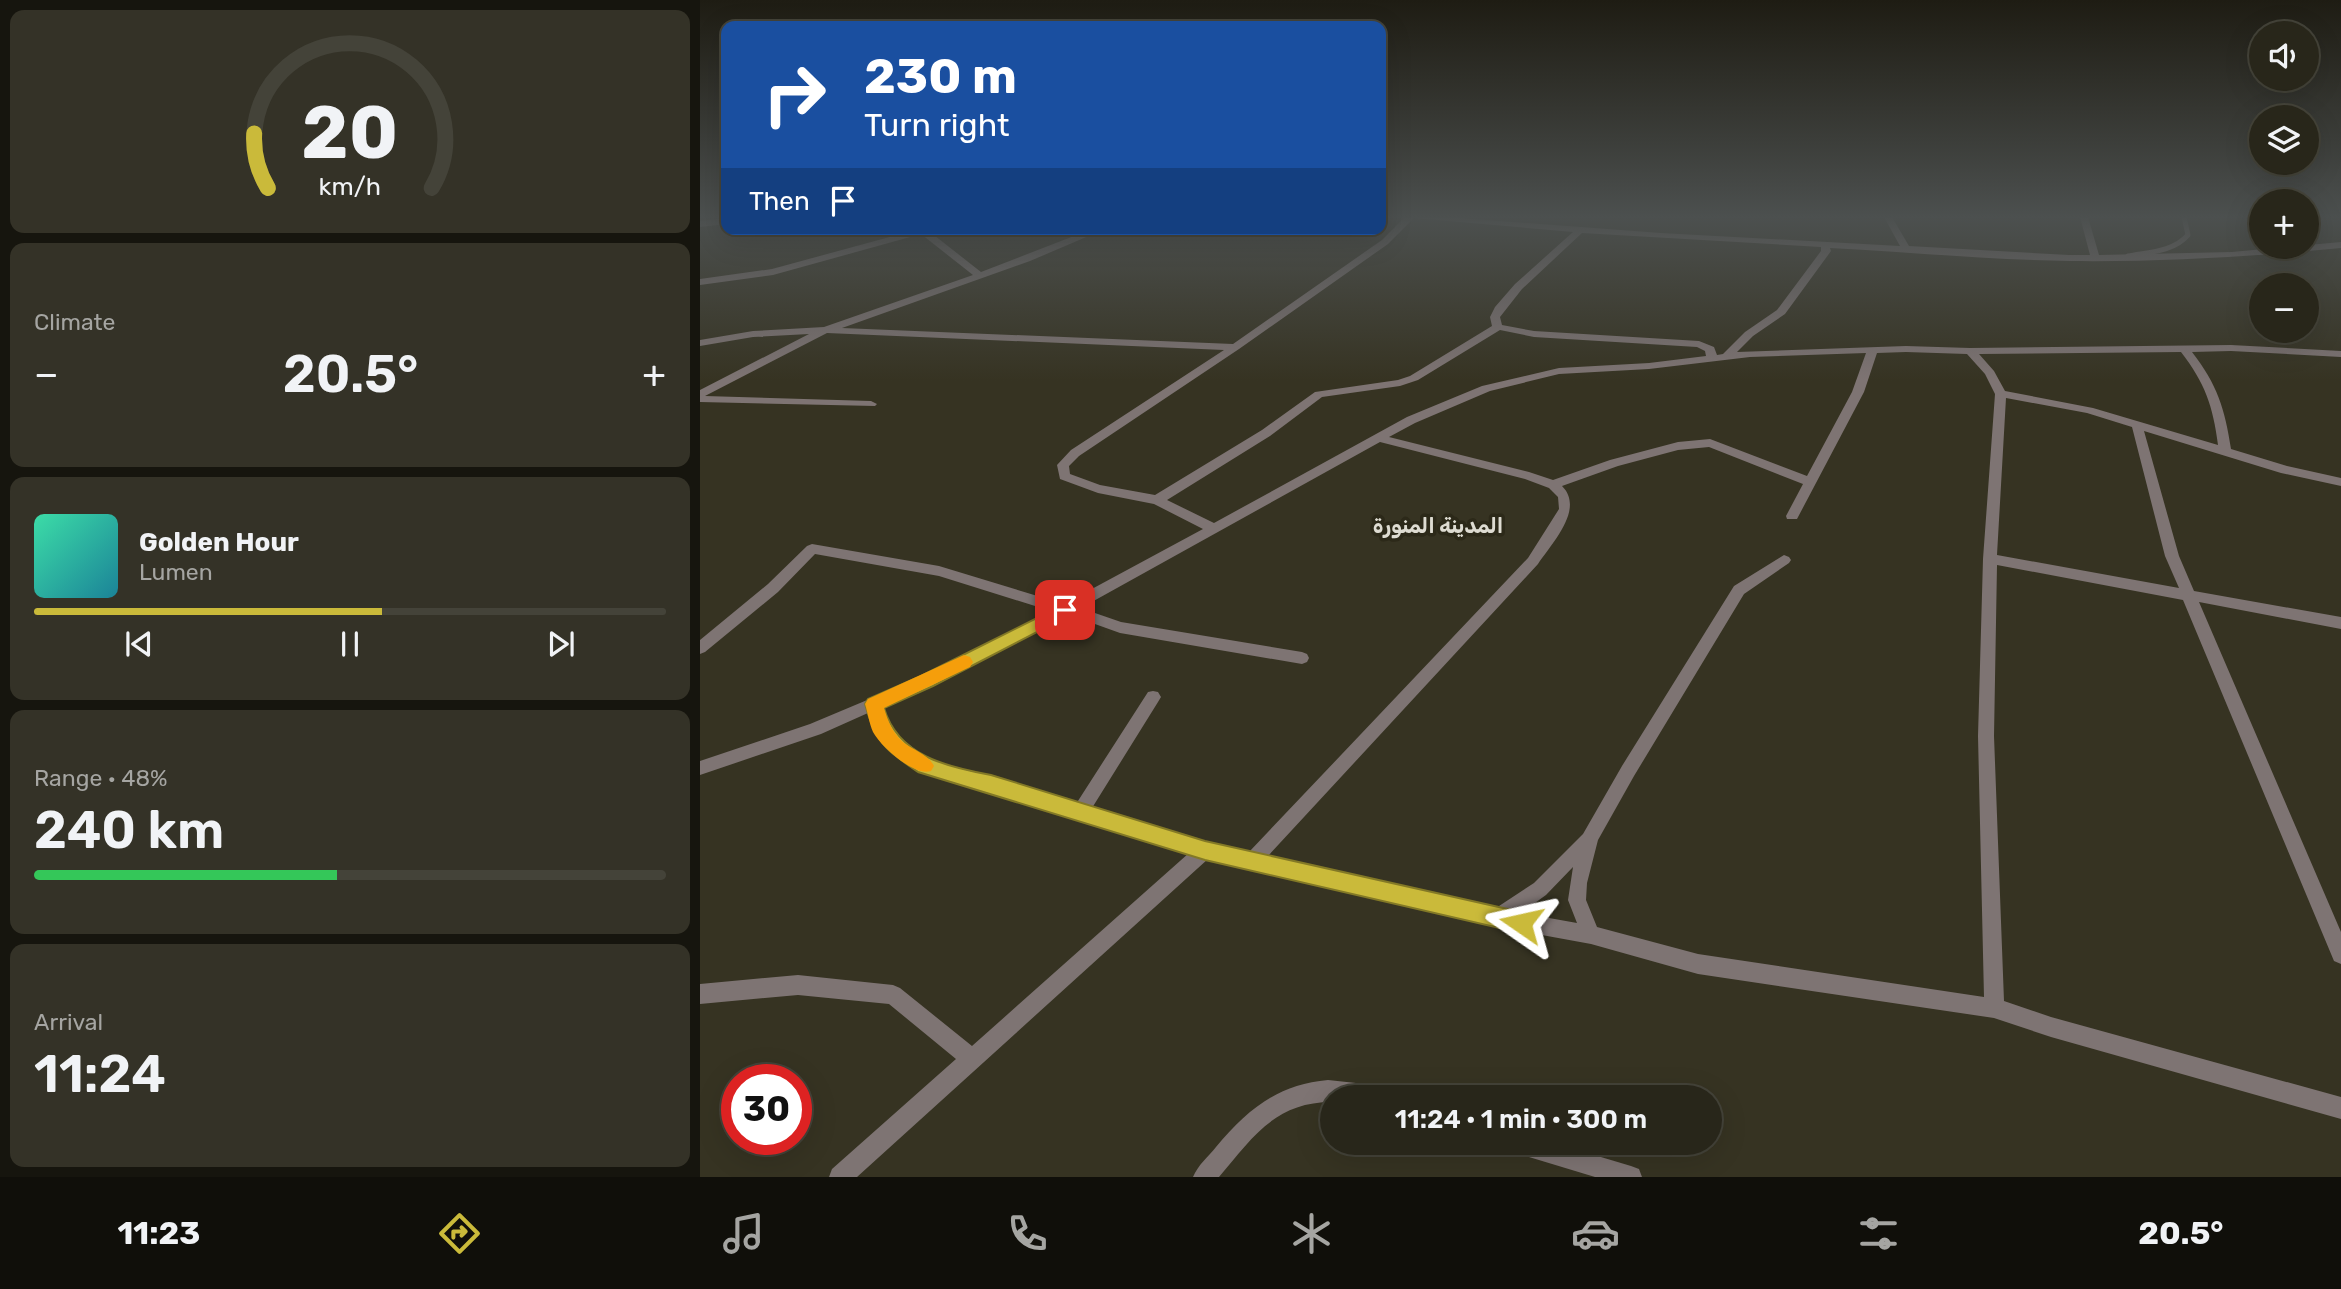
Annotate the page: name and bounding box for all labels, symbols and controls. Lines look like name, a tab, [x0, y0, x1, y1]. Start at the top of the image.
map controls	[2249, 21, 2319, 343]
button: sound	[2249, 21, 2319, 91]
text: 230 m	[864, 47, 1017, 105]
icon: right	[749, 49, 840, 140]
text: 20	[302, 90, 398, 176]
button: layers	[2249, 105, 2319, 175]
text: Turn right	[864, 106, 1009, 144]
text: km/h	[319, 172, 381, 201]
icon: arrive	[824, 182, 862, 220]
text: Then	[749, 186, 810, 217]
button: +	[2249, 189, 2319, 259]
button: −	[2249, 273, 2319, 343]
text: Climate	[34, 308, 115, 336]
text: 20.5°	[283, 343, 418, 405]
text: −	[34, 351, 59, 397]
text: +	[642, 351, 666, 397]
district label: المدينة المنورة	[1373, 513, 1503, 539]
text: Golden Hour	[139, 527, 299, 558]
text: Lumen	[139, 558, 213, 586]
pin	[1035, 580, 1095, 640]
icon: arrive	[1046, 591, 1084, 629]
icon: previous	[120, 625, 158, 663]
icon: pause	[331, 625, 369, 663]
icon: next	[542, 625, 580, 663]
text: Range · 48%	[34, 764, 168, 792]
text: 240 km	[34, 799, 224, 861]
position arrow	[1484, 886, 1558, 960]
text: Arrival	[34, 1008, 103, 1036]
text: 11:24	[34, 1043, 166, 1105]
speed limit sign: 30	[721, 1064, 812, 1155]
text: 11:24 · 1 min · 300 m	[1395, 1104, 1647, 1135]
icon: directions	[435, 1209, 484, 1258]
icon: music	[719, 1209, 768, 1258]
icon: phone	[1003, 1209, 1052, 1258]
icon: climate	[1287, 1209, 1336, 1258]
icon: car	[1571, 1209, 1620, 1258]
icon: filters	[1854, 1209, 1903, 1258]
text: 11:23	[117, 1214, 200, 1252]
text: 20.5°	[2138, 1214, 2224, 1252]

